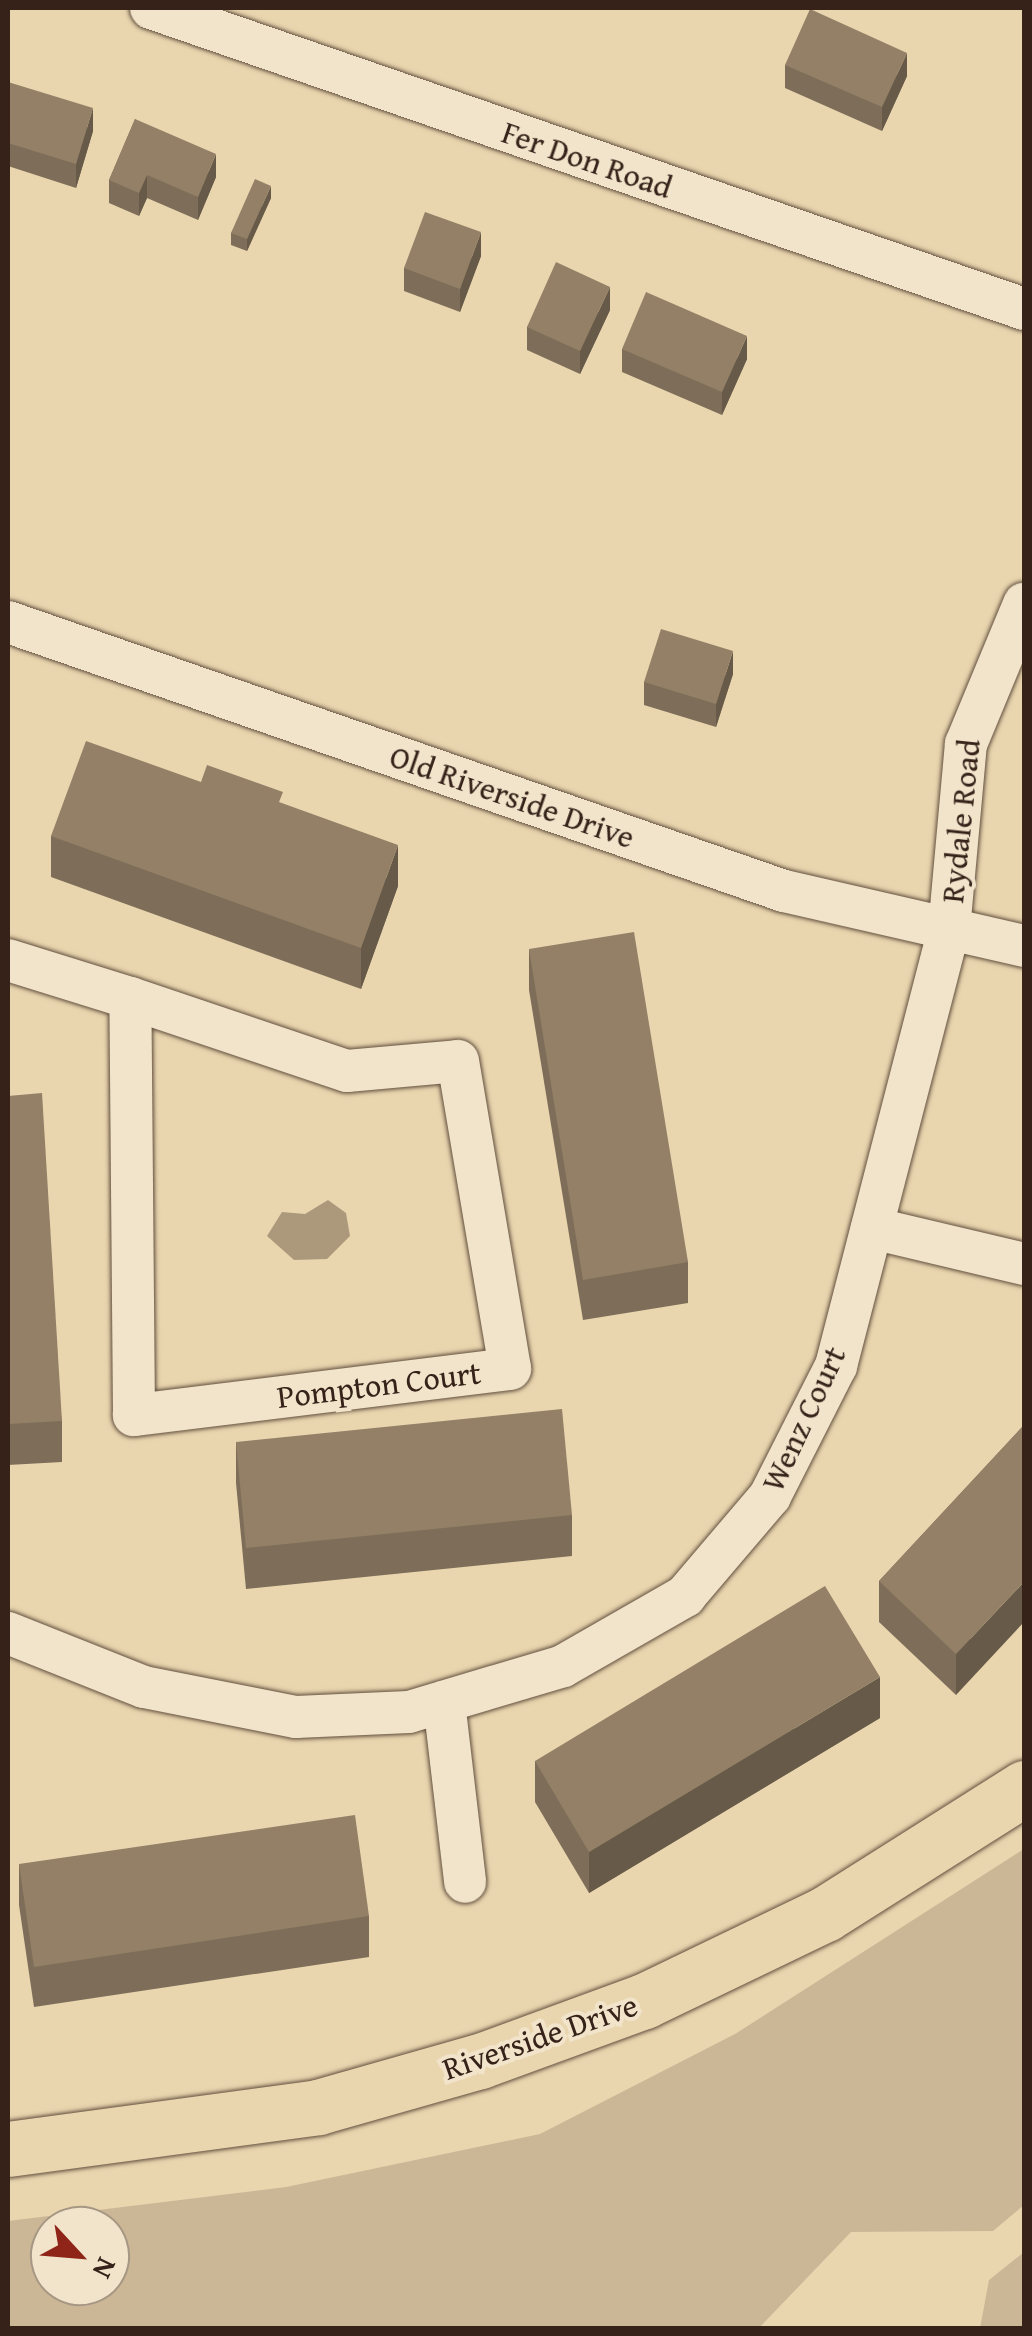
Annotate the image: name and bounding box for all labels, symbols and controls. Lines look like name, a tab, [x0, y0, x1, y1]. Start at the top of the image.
street label: Fer Don Road	[497, 113, 677, 207]
street label: Old Riverside Drive	[385, 737, 639, 857]
street label: Rydale Road	[933, 737, 989, 905]
street label: Wenz Court	[754, 1340, 854, 1498]
street label: Pompton Court	[275, 1353, 483, 1417]
street label: Riverside Drive	[438, 1986, 642, 2088]
north arrow	[30, 2206, 130, 2306]
text: N	[83, 2251, 128, 2286]

